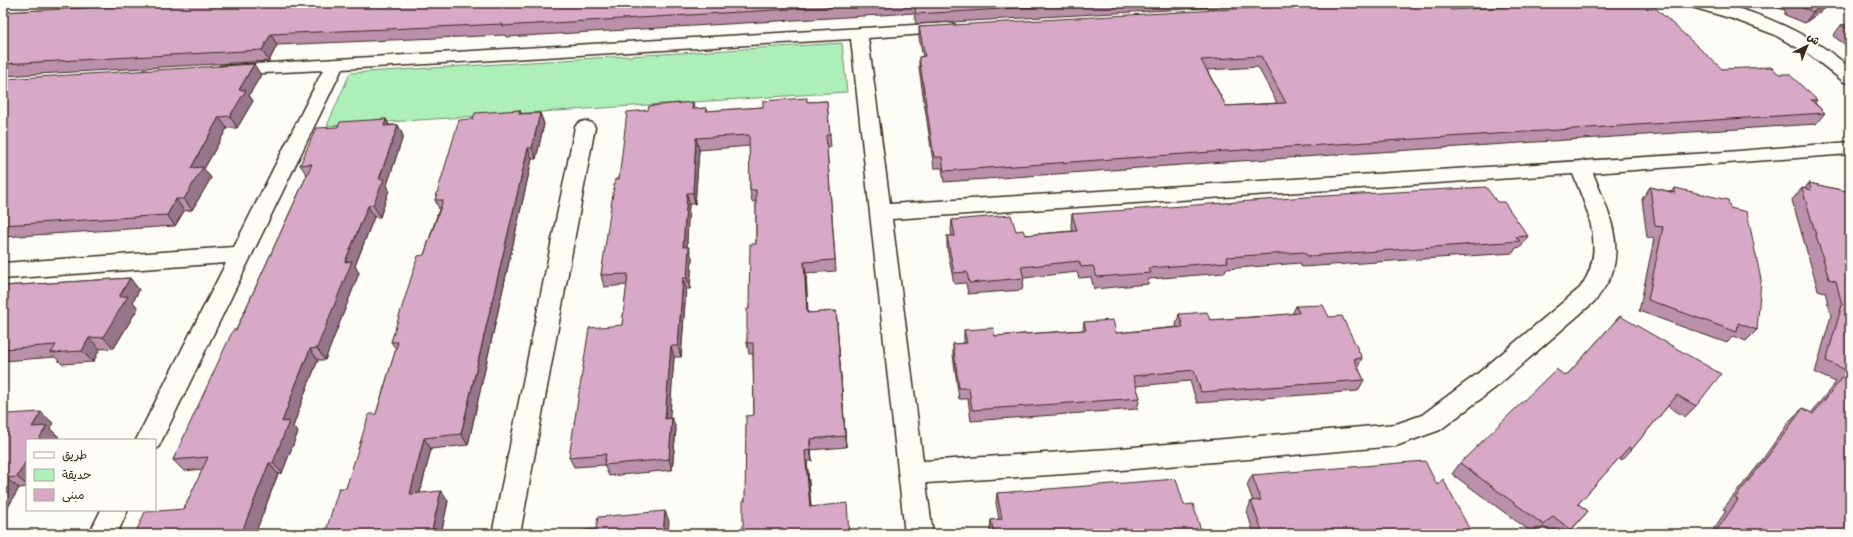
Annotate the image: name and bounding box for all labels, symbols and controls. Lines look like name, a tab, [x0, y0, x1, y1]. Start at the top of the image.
north arrow	[1787, 26, 1827, 66]
text: ش	[1805, 30, 1822, 48]
legend	[26, 439, 156, 511]
text: طريق	[62, 448, 87, 462]
text: حديقة	[62, 468, 91, 482]
text: مبنى	[62, 488, 85, 503]

